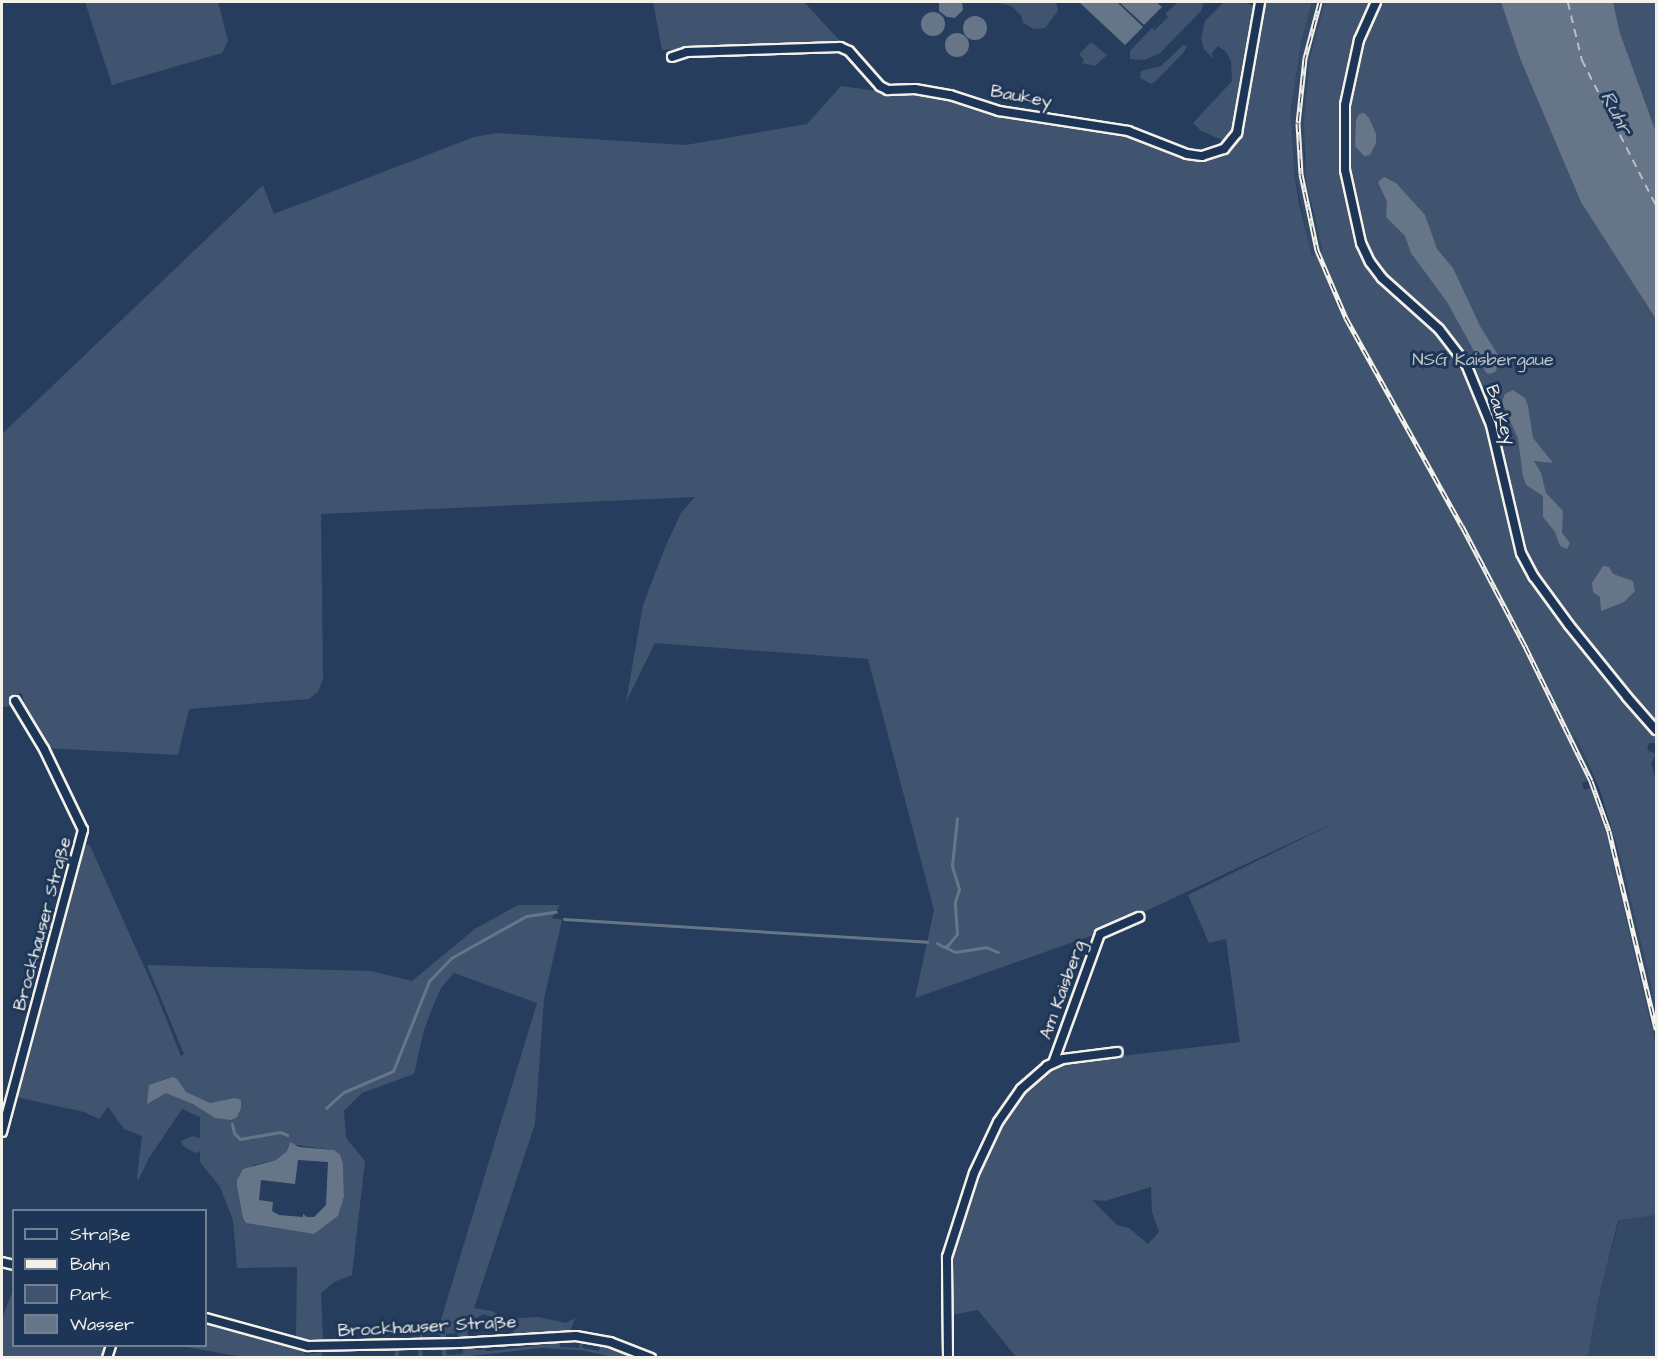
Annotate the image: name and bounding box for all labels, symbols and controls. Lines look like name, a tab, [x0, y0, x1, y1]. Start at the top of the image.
street label: Baukey	[989, 81, 1053, 113]
water label: Ruhr	[1595, 87, 1637, 139]
park label: NSG Kaisbergaue	[1412, 349, 1554, 371]
street label: Baukey	[1480, 382, 1520, 448]
street label: Brockhauser Straße	[9, 835, 77, 1013]
street label: Am Kaisberg	[1035, 938, 1091, 1042]
legend	[12, 1209, 207, 1347]
text: Straße	[70, 1222, 130, 1247]
text: Bahn	[70, 1252, 110, 1277]
text: Park	[70, 1282, 112, 1307]
text: Wasser	[70, 1312, 134, 1337]
street label: Brockhauser Straße	[337, 1312, 517, 1342]

